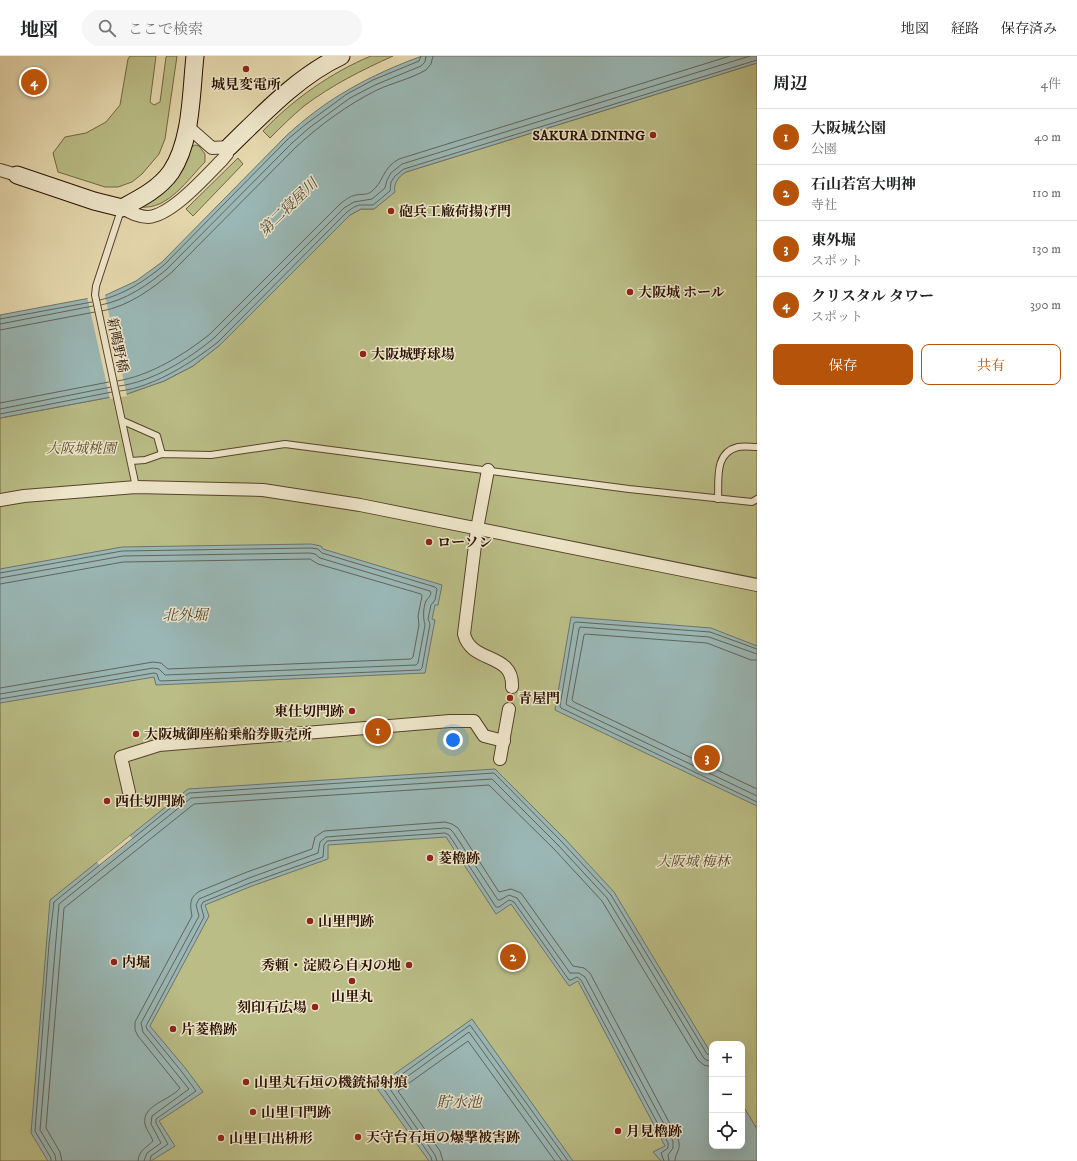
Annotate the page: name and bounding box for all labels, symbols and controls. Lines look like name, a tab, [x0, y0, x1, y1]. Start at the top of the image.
search box	[82, 10, 362, 46]
icon: search	[96, 17, 118, 39]
text: 地図	[20, 19, 58, 42]
text: ここで検索	[128, 20, 203, 39]
text: 地図	[901, 20, 929, 38]
text: 経路	[951, 20, 979, 38]
text: 保存済み	[1001, 20, 1057, 38]
marker: 城見変電所	[241, 64, 251, 74]
pin: 4	[21, 67, 47, 97]
text: 周辺	[773, 73, 807, 95]
place label: 城見変電所	[211, 76, 281, 94]
text: 4件	[1041, 76, 1061, 92]
text: 大阪城公園	[811, 119, 886, 138]
place label: SAKURA DINING	[533, 127, 645, 145]
text: 1	[784, 129, 788, 145]
text: 40 m	[1034, 129, 1061, 145]
marker: SAKURA DINING	[648, 130, 658, 140]
text: 公園	[811, 141, 837, 157]
water label: 第二寝屋川	[255, 173, 323, 240]
text: 石山若宮大明神	[811, 175, 916, 194]
text: 2	[783, 185, 789, 201]
text: 110 m	[1032, 185, 1061, 201]
text: 寺社	[811, 197, 837, 213]
place label: 砲兵工廠荷揚げ門	[399, 203, 511, 221]
marker: 砲兵工廠荷揚げ門	[386, 206, 396, 216]
text: 東外堀	[811, 231, 856, 250]
text: 3	[784, 241, 788, 257]
text: 130 m	[1032, 241, 1061, 257]
text: スポット	[811, 253, 863, 269]
place label: 大阪城 ホール	[638, 284, 725, 302]
marker: 大阪城 ホール	[625, 287, 635, 297]
text: クリスタル タワー	[811, 287, 934, 306]
text: 4	[782, 297, 790, 313]
text: 390 m	[1030, 297, 1061, 313]
text: スポット	[811, 309, 863, 325]
street label: 新鴫野橋	[102, 316, 132, 374]
button: 保存	[773, 344, 913, 385]
button: 共有	[921, 344, 1061, 385]
place label: 大阪城野球場	[371, 346, 455, 364]
marker: 大阪城野球場	[358, 349, 368, 359]
park label: 大阪城桃園	[46, 440, 118, 458]
place label: ローソン	[437, 534, 492, 552]
marker: ローソン	[424, 537, 434, 547]
water label: 北外堀	[162, 606, 210, 625]
place label: 青屋門	[518, 690, 560, 708]
marker: 青屋門	[505, 693, 515, 703]
place label: 東仕切門跡	[274, 703, 344, 721]
marker: 東仕切門跡	[347, 706, 357, 716]
pin: 1	[365, 716, 391, 746]
place label: 大阪城御座船乗船券販売所	[144, 726, 312, 744]
marker: 大阪城御座船乗船券販売所	[131, 729, 141, 739]
your location	[443, 730, 463, 750]
pin: 3	[694, 743, 720, 773]
place label: 西仕切門跡	[115, 793, 185, 811]
marker: 西仕切門跡	[102, 796, 112, 806]
place label: 菱櫓跡	[438, 850, 480, 868]
marker: 菱櫓跡	[425, 853, 435, 863]
park label: 大阪城 梅林	[656, 853, 732, 871]
place label: 山里門跡	[318, 913, 374, 931]
marker: 山里門跡	[305, 916, 315, 926]
pin: 2	[500, 942, 526, 972]
place label: 内堀	[122, 954, 150, 972]
marker: 内堀	[109, 957, 119, 967]
place label: 秀頼・淀殿ら自刃の地	[261, 957, 401, 975]
marker: 秀頼・淀殿ら自刃の地	[404, 960, 414, 970]
marker: 山里丸	[347, 976, 357, 986]
place label: 山里丸	[331, 988, 373, 1006]
place label: 刻印石広場	[237, 999, 307, 1017]
marker: 刻印石広場	[310, 1002, 320, 1012]
place label: 片菱櫓跡	[181, 1021, 237, 1039]
marker: 片菱櫓跡	[168, 1024, 178, 1034]
map controls	[709, 1041, 745, 1149]
button: +	[709, 1041, 745, 1077]
place label: 山里丸石垣の機銃掃射痕	[254, 1074, 408, 1092]
marker: 山里丸石垣の機銃掃射痕	[241, 1077, 251, 1087]
button: −	[709, 1077, 745, 1113]
water label: 貯水池	[436, 1093, 483, 1112]
place label: 山里口門跡	[261, 1104, 331, 1122]
marker: 山里口門跡	[248, 1107, 258, 1117]
button: locate	[709, 1113, 745, 1149]
place label: 月見櫓跡	[626, 1123, 682, 1141]
marker: 月見櫓跡	[613, 1126, 623, 1136]
place label: 天守台石垣の爆撃被害跡	[366, 1129, 520, 1147]
place label: 山里口出枡形	[229, 1130, 313, 1148]
marker: 天守台石垣の爆撃被害跡	[353, 1132, 363, 1142]
marker: 山里口出枡形	[216, 1133, 226, 1143]

